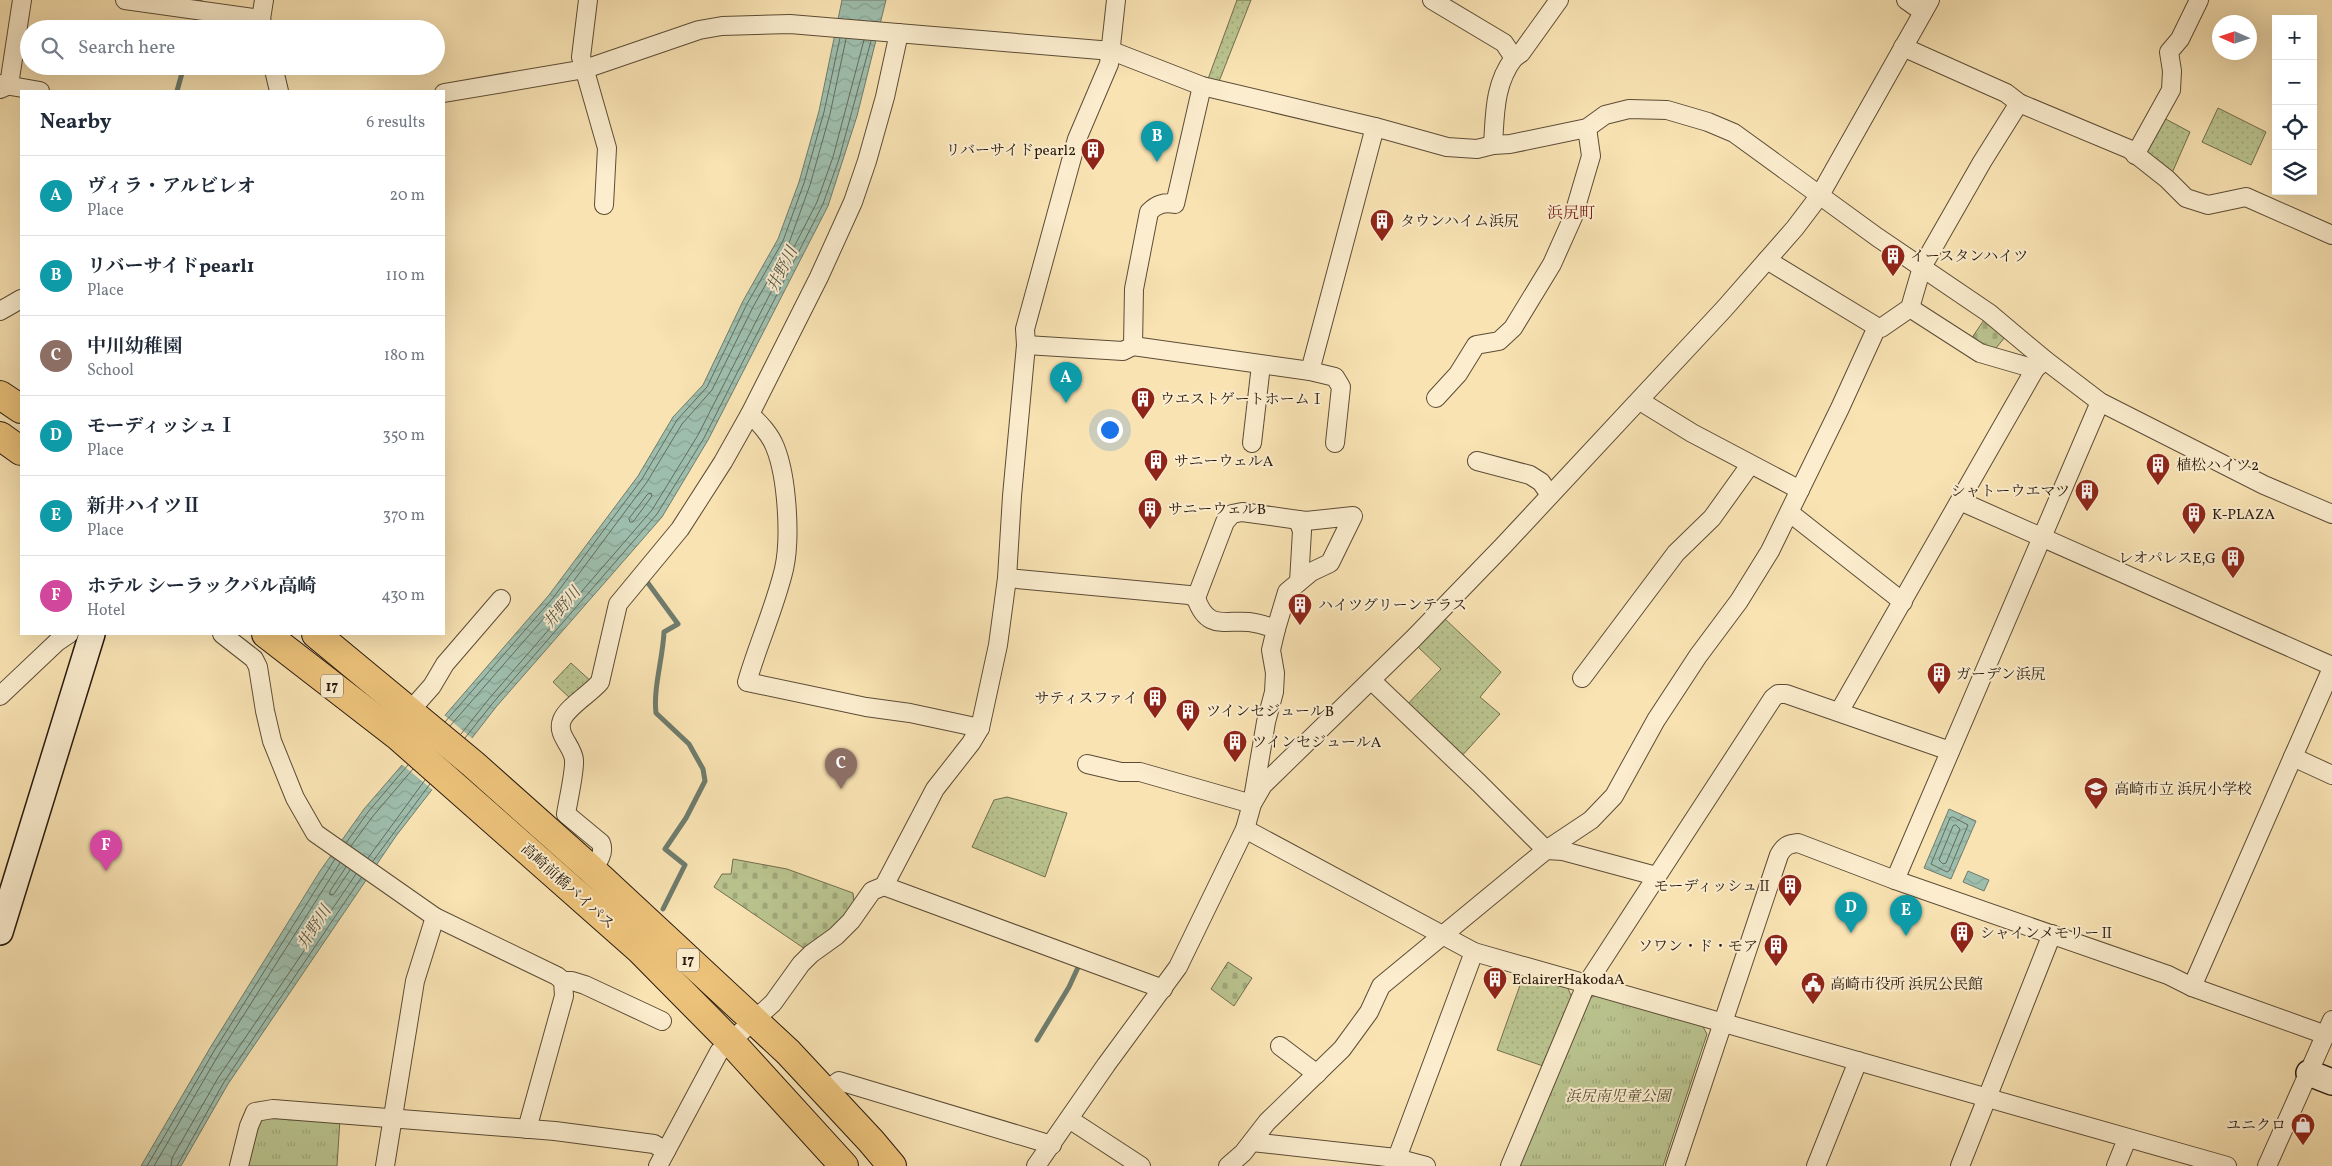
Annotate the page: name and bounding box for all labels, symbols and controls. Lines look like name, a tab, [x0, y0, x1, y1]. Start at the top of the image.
north arrow	[2212, 15, 2257, 60]
map controls	[2272, 15, 2317, 195]
button: +	[2272, 15, 2317, 60]
search box	[20, 20, 445, 75]
icon: search	[38, 34, 66, 62]
text: Search here	[78, 35, 175, 61]
button: −	[2272, 60, 2317, 105]
button: locate	[2272, 105, 2317, 150]
text: Nearby	[40, 108, 111, 137]
text: 6 results	[366, 112, 425, 134]
pin: B	[1141, 121, 1173, 162]
building icon: リバーサイドpearl2	[1080, 137, 1106, 171]
place label: リバーサイドpearl2	[945, 141, 1076, 162]
button: layers	[2272, 150, 2317, 195]
text: ヴィラ・アルビレオ	[87, 174, 256, 200]
text: A	[50, 185, 62, 207]
text: 20 m	[390, 185, 425, 207]
text: Place	[87, 200, 124, 222]
district label: 浜尻町	[1547, 203, 1595, 225]
building icon: タウンハイム浜尻	[1369, 208, 1395, 242]
place label: タウンハイム浜尻	[1400, 212, 1519, 233]
water label: 井野川	[762, 242, 804, 296]
building icon: イースタンハイツ	[1880, 243, 1906, 277]
place label: イースタンハイツ	[1910, 247, 2028, 268]
text: リバーサイドpearl1	[87, 254, 254, 280]
text: B	[51, 265, 61, 287]
text: 110 m	[386, 265, 425, 287]
text: Place	[87, 280, 124, 302]
text: 中川幼稚園	[87, 334, 182, 360]
text: C	[51, 345, 61, 367]
text: 180 m	[384, 345, 425, 367]
text: School	[87, 360, 134, 382]
pin: A	[1050, 362, 1082, 403]
building icon: ウエストゲートホームⅠ	[1130, 386, 1156, 420]
place label: ウエストゲートホームⅠ	[1160, 390, 1325, 411]
text: モーディッシュⅠ	[87, 414, 236, 440]
your location	[1097, 417, 1123, 443]
text: D	[50, 425, 62, 447]
text: 350 m	[382, 425, 425, 447]
text: Place	[87, 440, 124, 462]
building icon: サニーウェルA	[1143, 448, 1169, 482]
place label: サニーウェルA	[1174, 452, 1274, 473]
building icon: 植松ハイツ2	[2145, 452, 2171, 486]
place label: 植松ハイツ2	[2176, 456, 2259, 477]
building icon: シャトーウエマツ	[2074, 478, 2100, 512]
place label: シャトーウエマツ	[1951, 482, 2070, 503]
text: 新井ハイツⅡ	[87, 494, 201, 520]
building icon: サニーウェルB	[1137, 496, 1163, 530]
place label: サニーウェルB	[1168, 500, 1266, 521]
building icon: K-PLAZA	[2181, 501, 2207, 535]
text: E	[51, 505, 61, 527]
text: 370 m	[383, 505, 425, 527]
place label: K-PLAZA	[2212, 505, 2275, 526]
text: Place	[87, 520, 124, 542]
building icon: レオパレスE,G	[2220, 545, 2246, 579]
place label: レオパレスE,G	[2118, 549, 2216, 570]
text: ホテル シーラックパル高崎	[87, 574, 316, 600]
water label: 井野川	[539, 581, 588, 634]
text: F	[51, 585, 61, 607]
text: 430 m	[381, 585, 425, 607]
building icon: ハイツグリーンテラス	[1287, 592, 1313, 626]
place label: ハイツグリーンテラス	[1318, 596, 1467, 617]
text: Hotel	[87, 600, 125, 622]
building icon: ガーデン浜尻	[1926, 661, 1952, 695]
place label: ガーデン浜尻	[1956, 665, 2046, 686]
road number: 17	[321, 674, 343, 698]
building icon: サティスファイ	[1142, 685, 1168, 719]
place label: サティスファイ	[1034, 689, 1138, 710]
building icon: ツインセジュールB	[1175, 698, 1201, 732]
place label: ツインセジュールB	[1206, 702, 1334, 723]
building icon: ツインセジュールA	[1222, 729, 1248, 763]
place label: ツインセジュールA	[1252, 733, 1382, 754]
pin: C	[825, 748, 857, 789]
school or university icon: 高崎市立 浜尻小学校	[2083, 776, 2109, 810]
place label: 高崎市立 浜尻小学校	[2114, 780, 2252, 801]
pin: F	[90, 830, 122, 871]
street label: 高崎前橋バイパス	[515, 839, 619, 935]
building icon: モーディッシュⅡ	[1777, 873, 1803, 907]
place label: モーディッシュⅡ	[1654, 877, 1772, 898]
pin: D	[1835, 892, 1867, 933]
pin: E	[1890, 895, 1922, 936]
water label: 井野川	[292, 900, 338, 954]
building icon: シャインメモリーⅡ	[1949, 920, 1975, 954]
place label: シャインメモリーⅡ	[1980, 924, 2114, 945]
building icon: ソワン・ド・モア	[1763, 933, 1789, 967]
place label: ソワン・ド・モア	[1638, 937, 1758, 958]
road number: 17	[677, 948, 699, 972]
building icon: EclairerHakodaA	[1482, 966, 1508, 1000]
place label: EclairerHakodaA	[1512, 970, 1625, 991]
public building icon: 高崎市役所 浜尻公民館	[1800, 971, 1826, 1005]
place label: 高崎市役所 浜尻公民館	[1830, 975, 1983, 996]
park label: 浜尻南児童公園	[1565, 1087, 1673, 1108]
shop icon: ユニクロ	[2290, 1112, 2316, 1146]
place label: ユニクロ	[2226, 1116, 2286, 1137]

